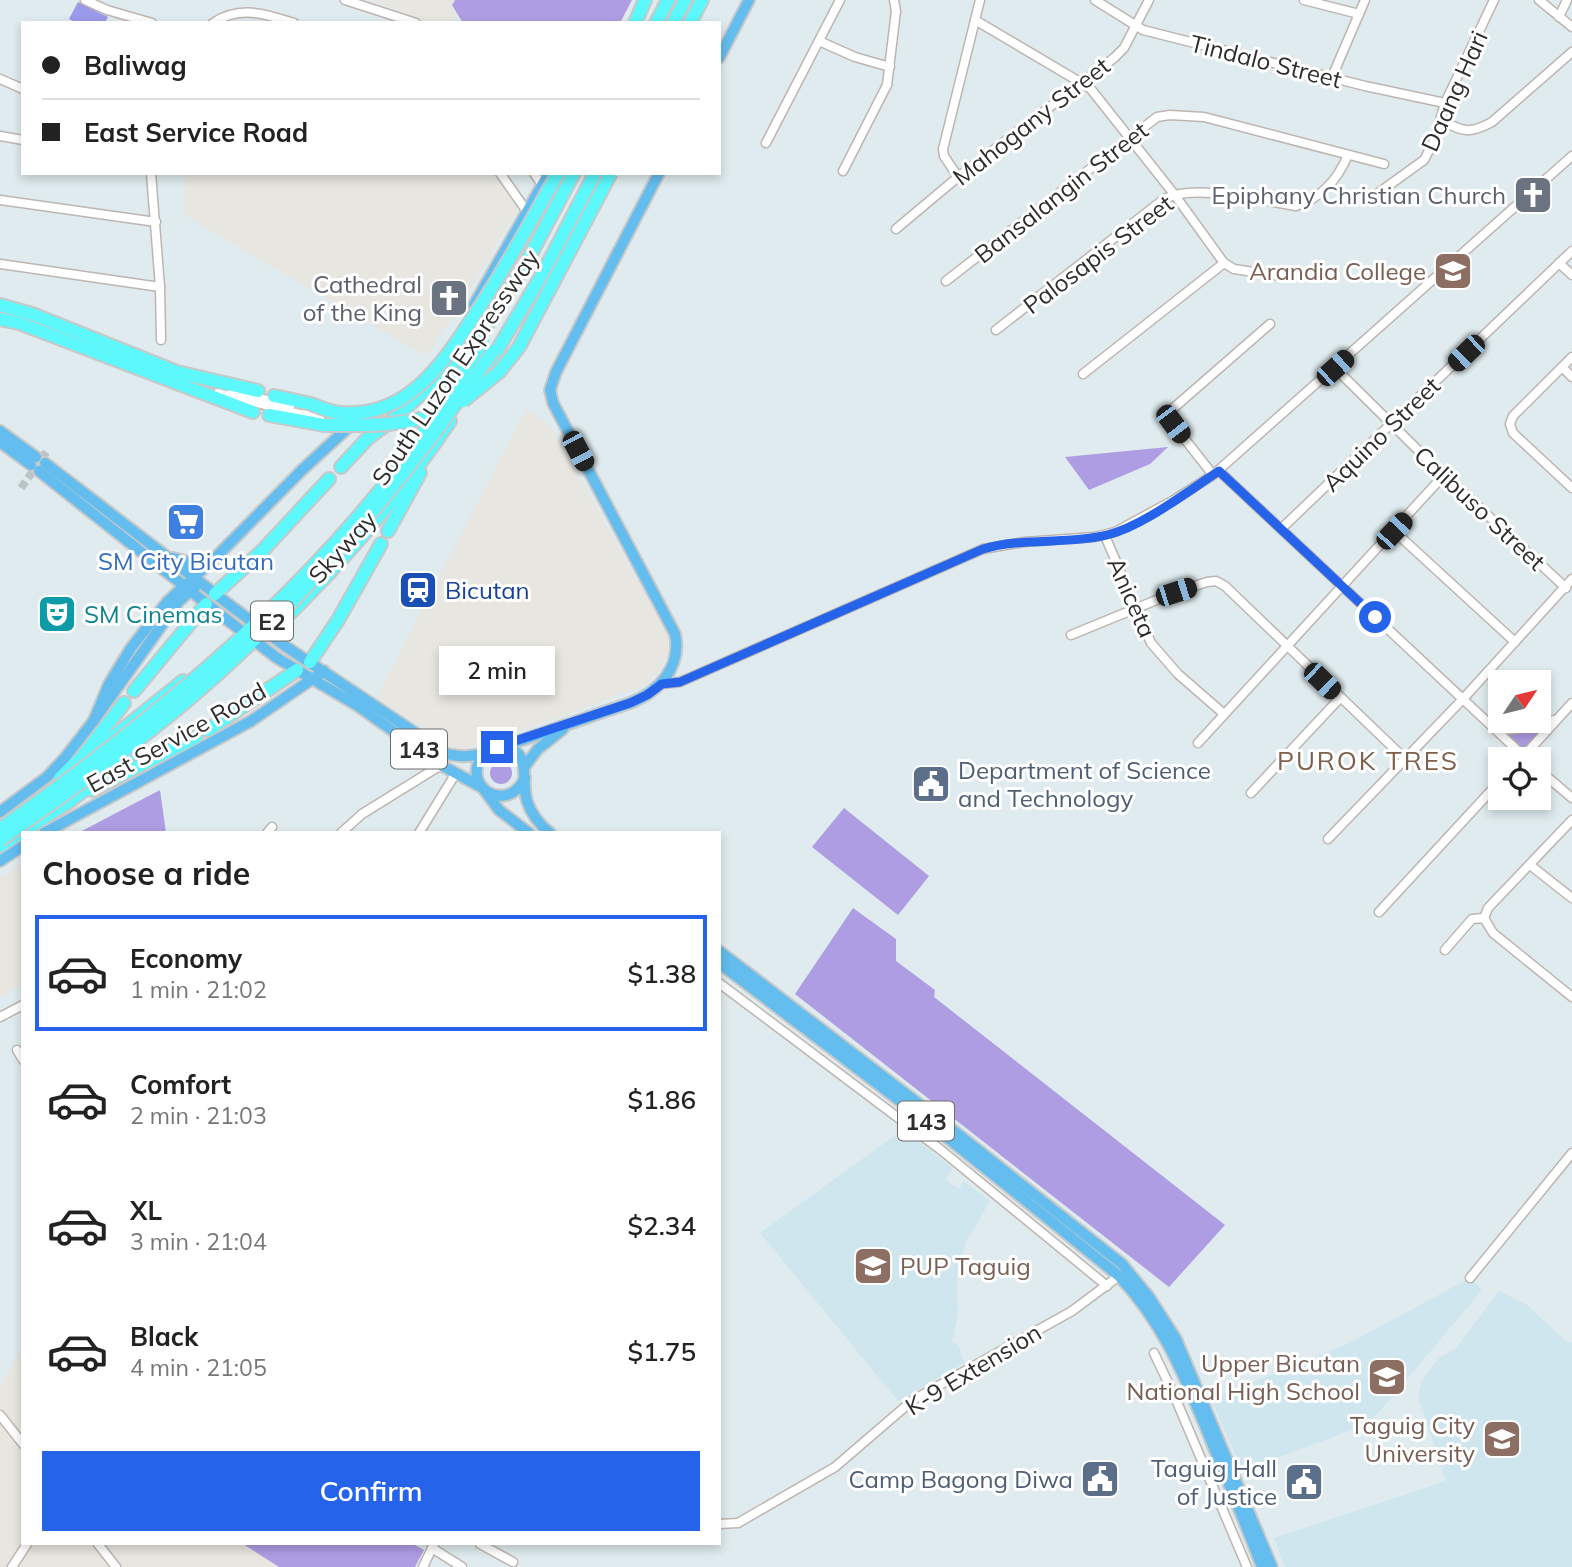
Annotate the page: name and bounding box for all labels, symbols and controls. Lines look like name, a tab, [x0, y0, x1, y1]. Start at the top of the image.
street label: Daang Hari	[1414, 26, 1494, 156]
street label: Tindalo Street	[1187, 28, 1345, 94]
text: Baliwag	[84, 49, 187, 82]
street label: Mahogany Street	[947, 50, 1115, 192]
street label: Bansalangin Street	[968, 115, 1154, 269]
text: East Service Road	[84, 116, 308, 149]
church icon: Epiphany Christian Church	[1512, 174, 1554, 216]
place label: Epiphany Christian Church	[1212, 180, 1506, 210]
street label: Palosapis Street	[1017, 188, 1179, 320]
street label: South Luzon Expressway	[365, 243, 545, 491]
school or university icon: Arandia College	[1432, 250, 1474, 292]
place label: Arandia College	[1249, 256, 1426, 286]
place label: Cathedral of the King	[303, 269, 422, 327]
church icon: Cathedral of the King	[428, 277, 470, 319]
car	[1444, 331, 1489, 375]
car	[1313, 346, 1358, 390]
street label: Aquino Street	[1316, 370, 1446, 498]
car	[1152, 401, 1195, 447]
car	[559, 428, 598, 474]
street label: Calibuso Street	[1408, 440, 1552, 576]
supermarket icon: SM City Bicutan	[165, 501, 207, 543]
street label: Skyway	[302, 504, 383, 590]
car	[1372, 508, 1417, 554]
place label: SM City Bicutan	[98, 546, 274, 576]
street label: Aniceta	[1101, 552, 1163, 642]
station icon: Bicutan	[397, 569, 439, 611]
place label: Bicutan	[445, 575, 530, 605]
car	[1153, 576, 1200, 608]
theatre icon: SM Cinemas	[36, 593, 78, 635]
place label: SM Cinemas	[84, 599, 222, 629]
road number: E2	[251, 601, 293, 640]
route start	[1359, 601, 1391, 633]
callout: 2 min	[439, 646, 555, 694]
text: 2 min	[467, 656, 527, 685]
car	[1300, 659, 1345, 703]
north arrow	[1488, 670, 1550, 733]
map controls	[1488, 670, 1551, 810]
street label: East Service Road	[81, 675, 271, 799]
road number: 143	[391, 730, 447, 768]
route end	[481, 731, 513, 763]
district label: PUROK TRES	[1277, 744, 1459, 777]
button: locate	[1488, 747, 1551, 810]
place label: Department of Science and Technology	[958, 755, 1211, 813]
public building icon: Department of Science and Technology	[910, 763, 952, 805]
text: Choose a ride	[42, 853, 250, 893]
icon: car	[46, 942, 109, 1005]
text: Economy	[130, 942, 242, 975]
text: $1.38	[627, 957, 696, 990]
text: 1 min · 21:02	[130, 975, 267, 1004]
icon: car	[46, 1068, 109, 1131]
text: Comfort	[130, 1068, 231, 1101]
text: $1.86	[627, 1083, 696, 1116]
text: 2 min · 21:03	[130, 1101, 267, 1130]
road number: 143	[898, 1102, 954, 1140]
icon: car	[46, 1194, 109, 1257]
text: XL	[130, 1194, 162, 1227]
text: $2.34	[627, 1209, 696, 1242]
text: 3 min · 21:04	[130, 1227, 267, 1256]
school or university icon: PUP Taguig	[852, 1245, 894, 1287]
place label: PUP Taguig	[900, 1251, 1031, 1281]
street label: K-9 Extension	[900, 1317, 1046, 1421]
icon: car	[46, 1320, 109, 1383]
text: Black	[130, 1320, 198, 1353]
text: $1.75	[627, 1335, 696, 1368]
place label: Upper Bicutan National High School	[1127, 1348, 1360, 1406]
text: 4 min · 21:05	[130, 1353, 267, 1382]
school or university icon: Upper Bicutan National High School	[1366, 1356, 1408, 1398]
place label: Taguig City University	[1350, 1410, 1475, 1468]
school or university icon: Taguig City University	[1481, 1418, 1523, 1460]
button: Confirm	[42, 1451, 700, 1531]
place label: Taguig Hall of Justice	[1151, 1453, 1277, 1511]
public building icon: Camp Bagong Diwa	[1079, 1458, 1121, 1500]
public building icon: Taguig Hall of Justice	[1283, 1461, 1325, 1503]
place label: Camp Bagong Diwa	[848, 1464, 1073, 1494]

